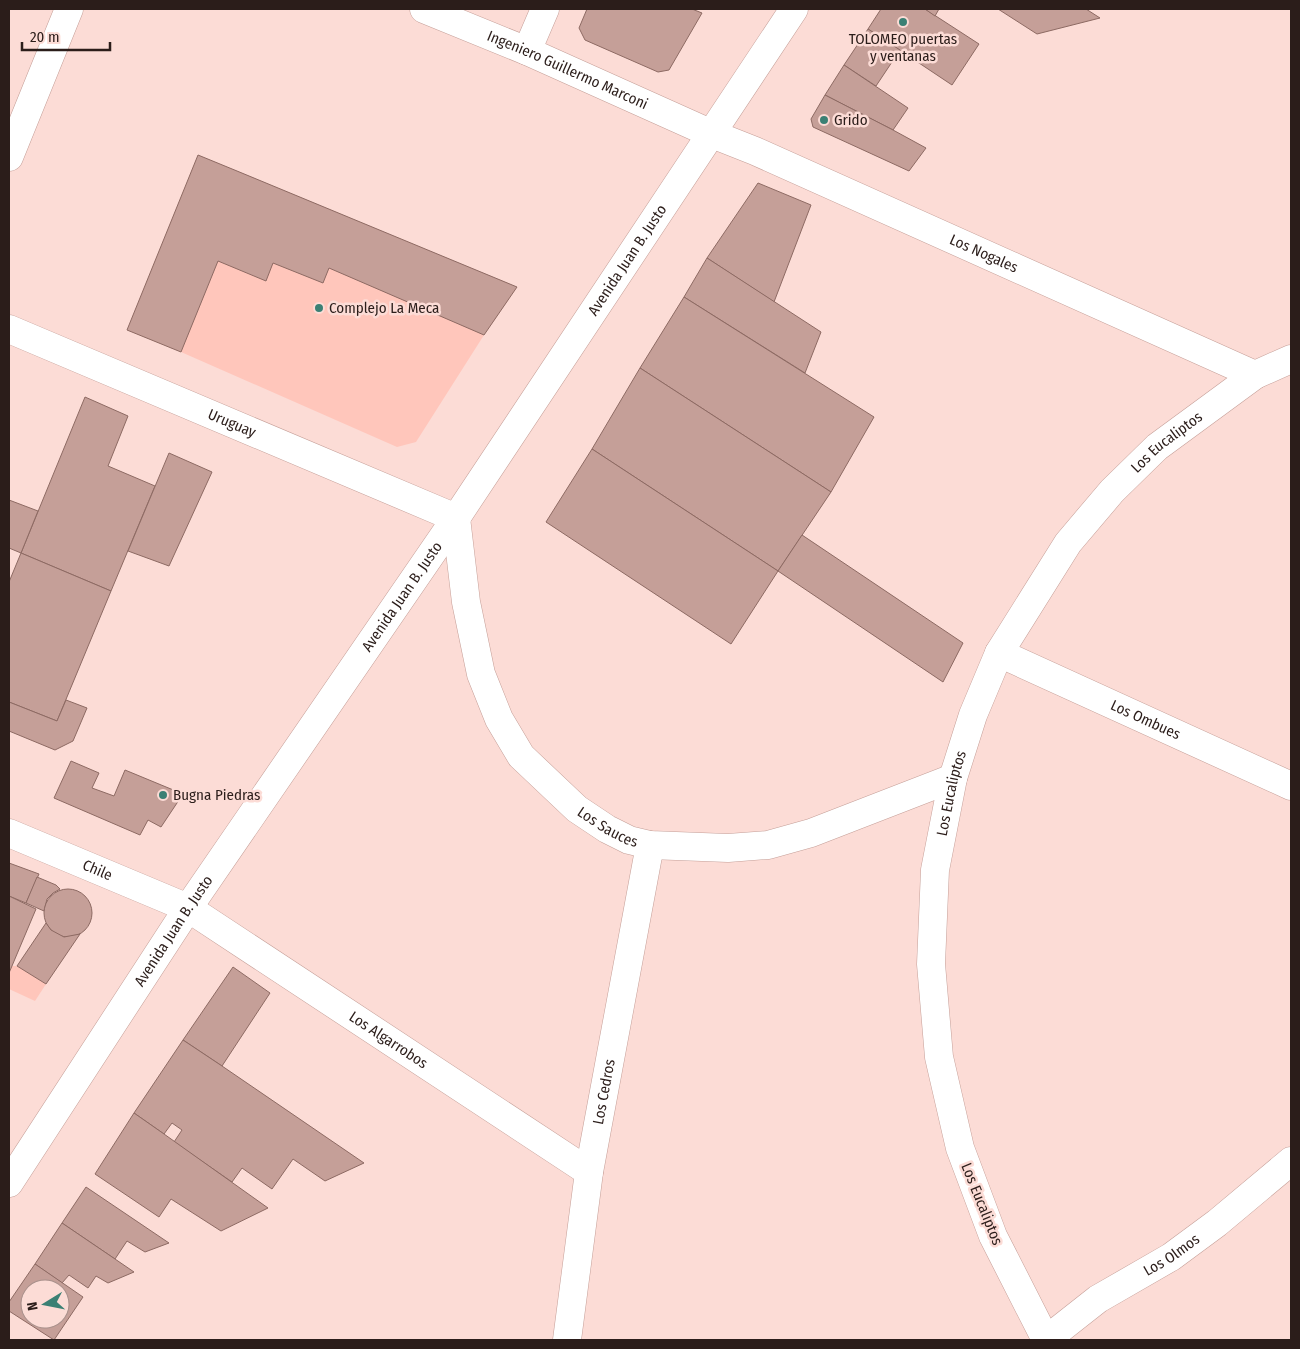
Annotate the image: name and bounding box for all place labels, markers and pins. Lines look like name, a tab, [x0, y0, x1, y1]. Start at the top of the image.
marker: TOLOMEO puertas y ventanas	[897, 16, 909, 28]
place label: TOLOMEO puertas y ventanas	[849, 30, 957, 65]
place label: Grido	[834, 111, 868, 129]
marker: Grido	[818, 114, 830, 126]
place label: Complejo La Meca	[329, 299, 439, 317]
marker: Complejo La Meca	[313, 302, 325, 314]
place label: Bugna Piedras	[173, 786, 260, 804]
marker: Bugna Piedras	[157, 789, 169, 801]

